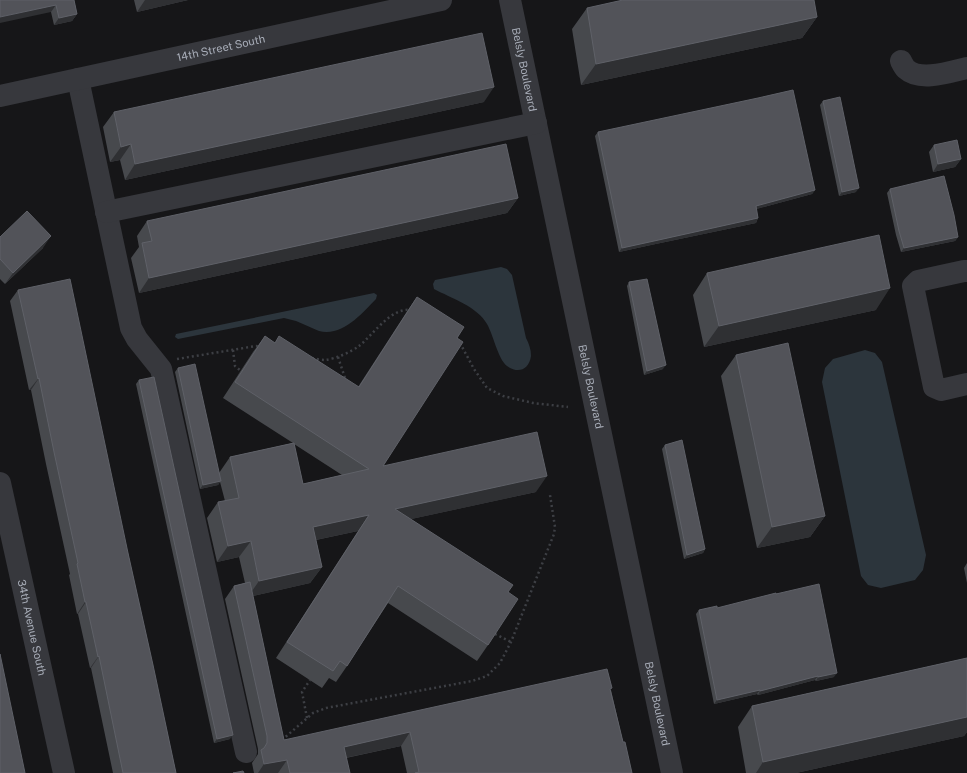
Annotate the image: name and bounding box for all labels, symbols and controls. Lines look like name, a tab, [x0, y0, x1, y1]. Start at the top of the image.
street label: Belsly Boulevard	[510, 26, 539, 113]
street label: 14th Street South	[176, 32, 266, 63]
street label: Belsly Boulevard	[576, 343, 606, 430]
street label: 34th Avenue South	[15, 578, 48, 677]
street label: Belsly Boulevard	[643, 661, 672, 747]

